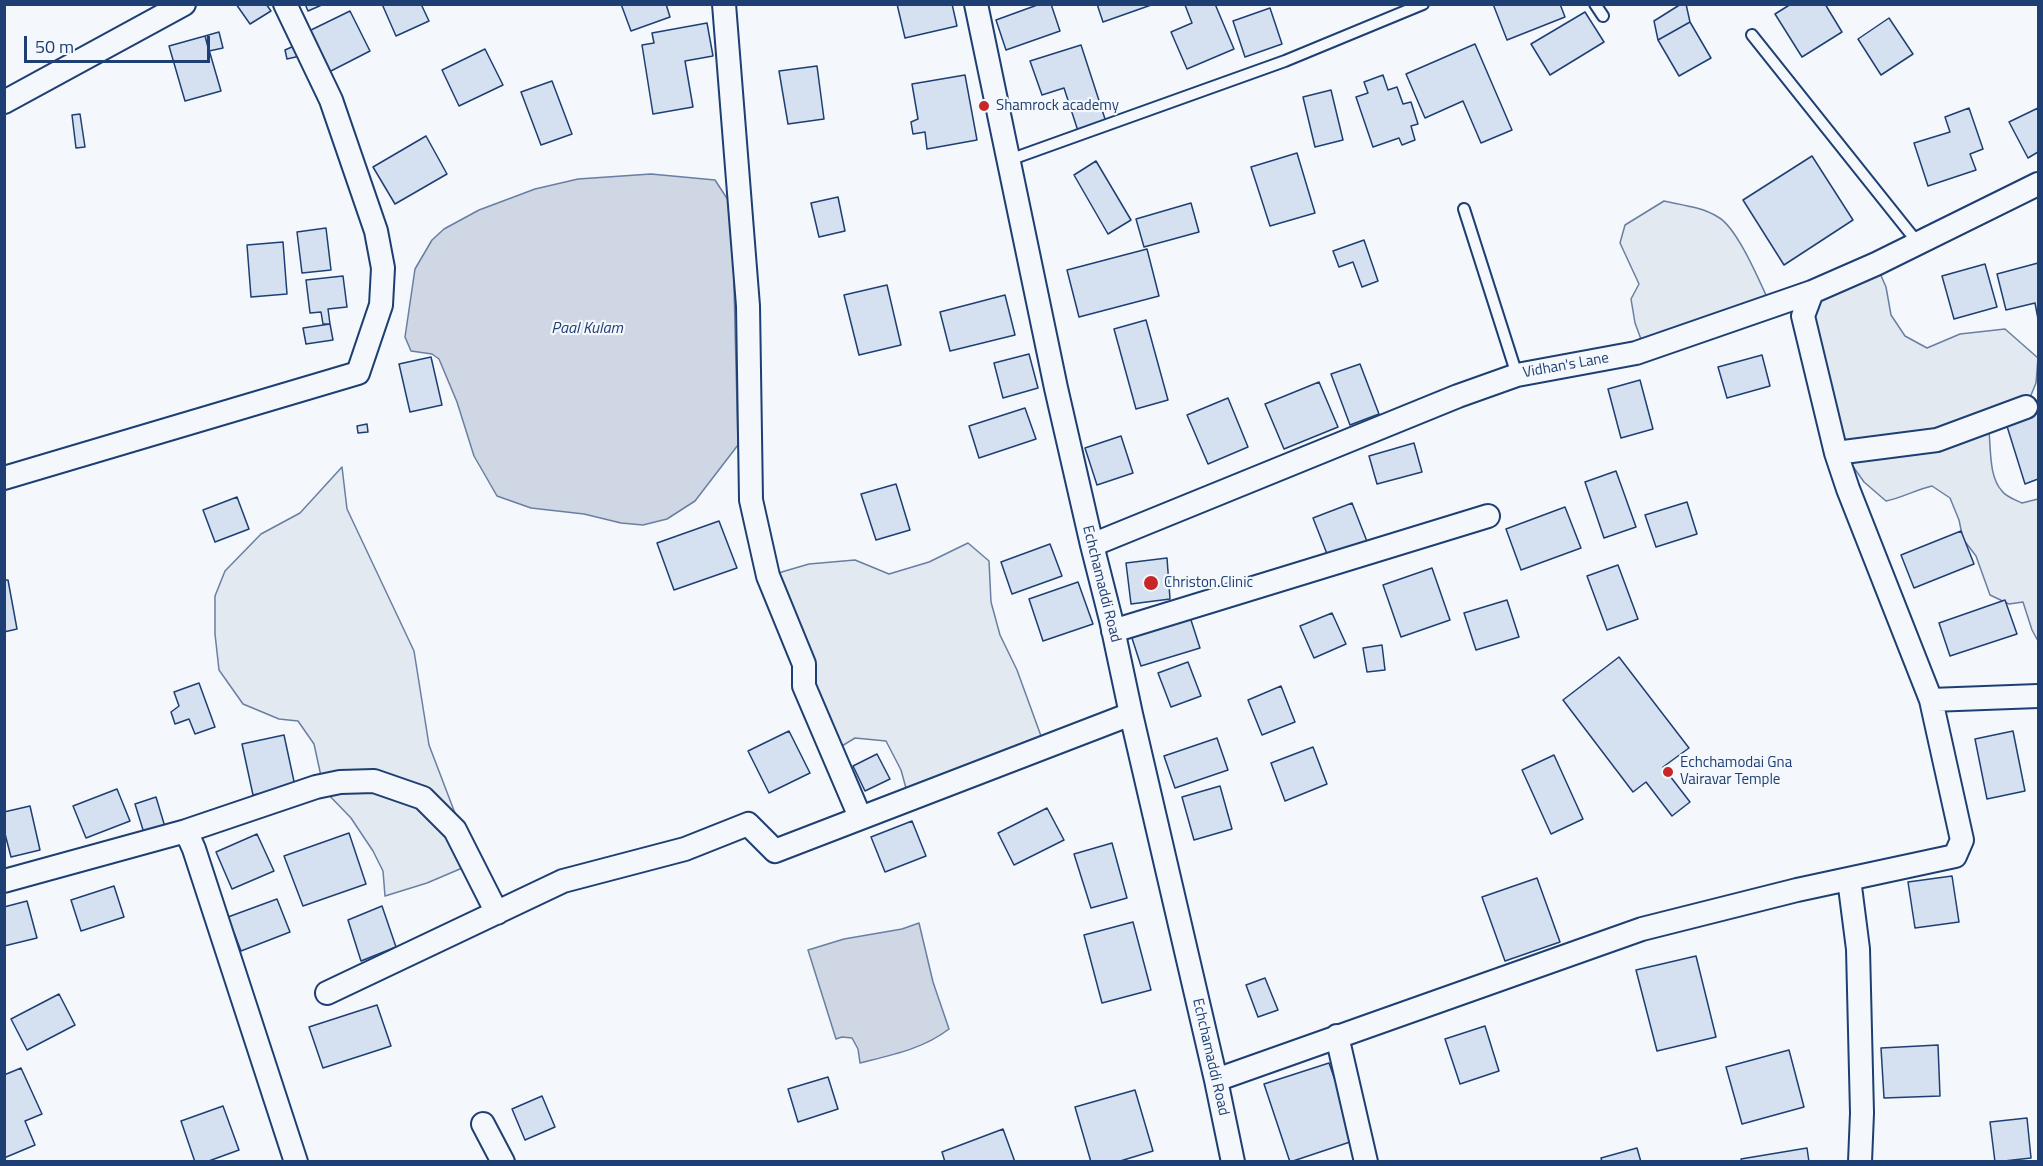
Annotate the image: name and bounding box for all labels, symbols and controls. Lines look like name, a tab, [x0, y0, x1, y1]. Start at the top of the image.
scale bar	[27, 24, 213, 62]
text: 50 m	[35, 33, 74, 60]
place label: Shamrock academy	[996, 97, 1119, 115]
marker: Shamrock academy	[977, 99, 991, 113]
water label: Paal Kulam	[551, 319, 623, 339]
street label: Vidhan's Lane	[1522, 350, 1610, 382]
street label: Echchamaddi Road	[1078, 524, 1124, 644]
marker: Christon Clinic	[1142, 574, 1160, 592]
place label: Christon Clinic	[1164, 574, 1253, 592]
place label: Echchamodai Gna Vairavar Temple	[1680, 754, 1792, 789]
marker: Echchamodai Gna Vairavar Temple	[1661, 765, 1675, 779]
street label: Echchamaddi Road	[1188, 997, 1232, 1117]

